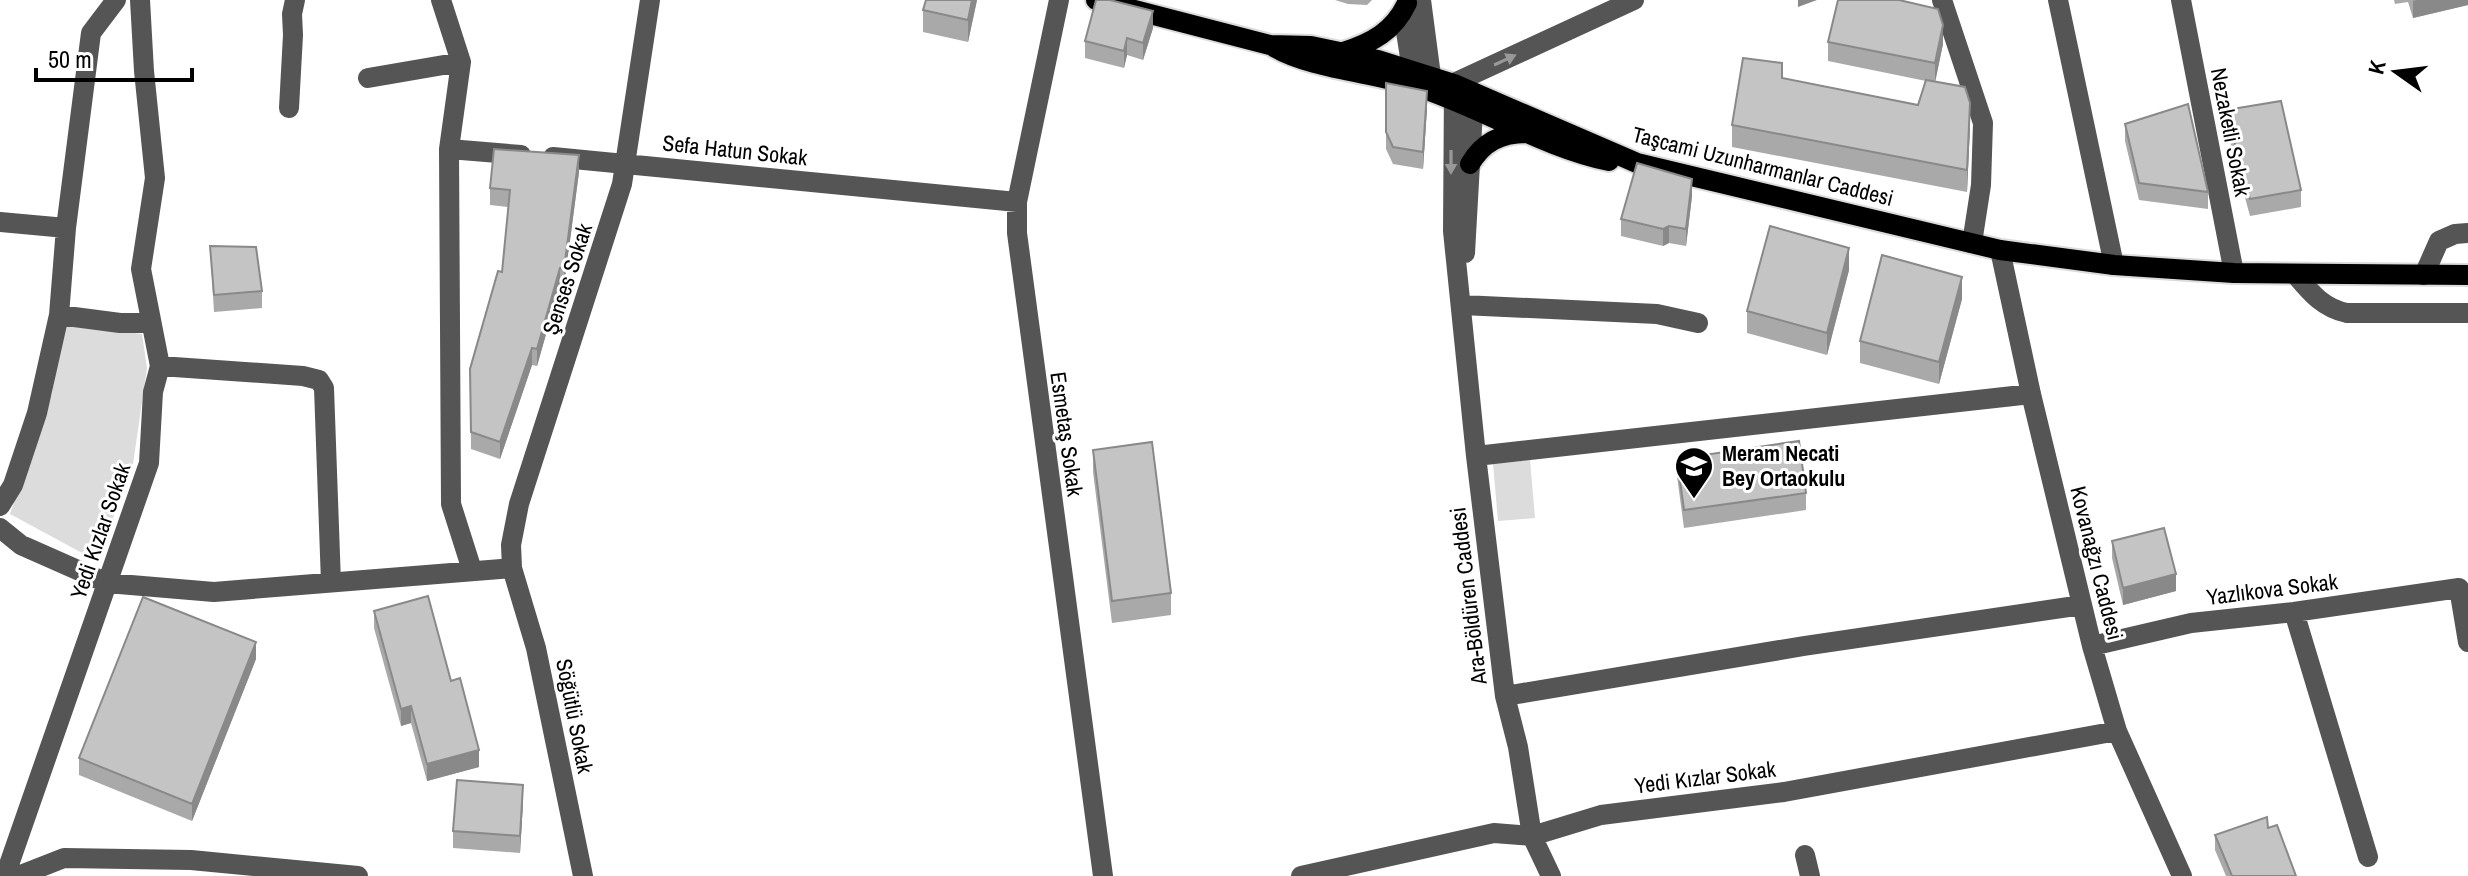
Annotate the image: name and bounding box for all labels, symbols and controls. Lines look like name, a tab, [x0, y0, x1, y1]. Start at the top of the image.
scale bar	[36, 32, 192, 82]
north arrow	[2356, 32, 2436, 112]
text: 50 m	[48, 43, 92, 75]
one-way arrow	[1493, 53, 1516, 67]
text: K	[2360, 57, 2393, 77]
street label: Nezaketli Sokak	[2204, 65, 2258, 200]
street label: Taşcami Uzunharmanlar Caddesi	[1629, 119, 1897, 213]
street label: Sefa Hatun Sokak	[661, 127, 810, 173]
one-way arrow	[1445, 150, 1458, 175]
street label: Şenses Sokak	[535, 219, 599, 338]
street label: Esmetaş Sokak	[1043, 370, 1091, 499]
place label: Meram Necati Bey Ortaokulu	[1722, 438, 1845, 493]
school or university icon: Meram Necati Bey Ortaokulu	[1673, 445, 1715, 500]
street label: Yedi Kızlar Sokak	[63, 458, 138, 603]
street label: Kovanağzı Caddesi	[2063, 483, 2131, 643]
street label: Ara-Böldüren Caddesi	[1442, 506, 1494, 687]
street label: Yazlıkova Sokak	[2205, 566, 2340, 612]
street label: Söğütlü Sokak	[549, 656, 601, 777]
street label: Yedi Kızlar Sokak	[1633, 753, 1778, 801]

